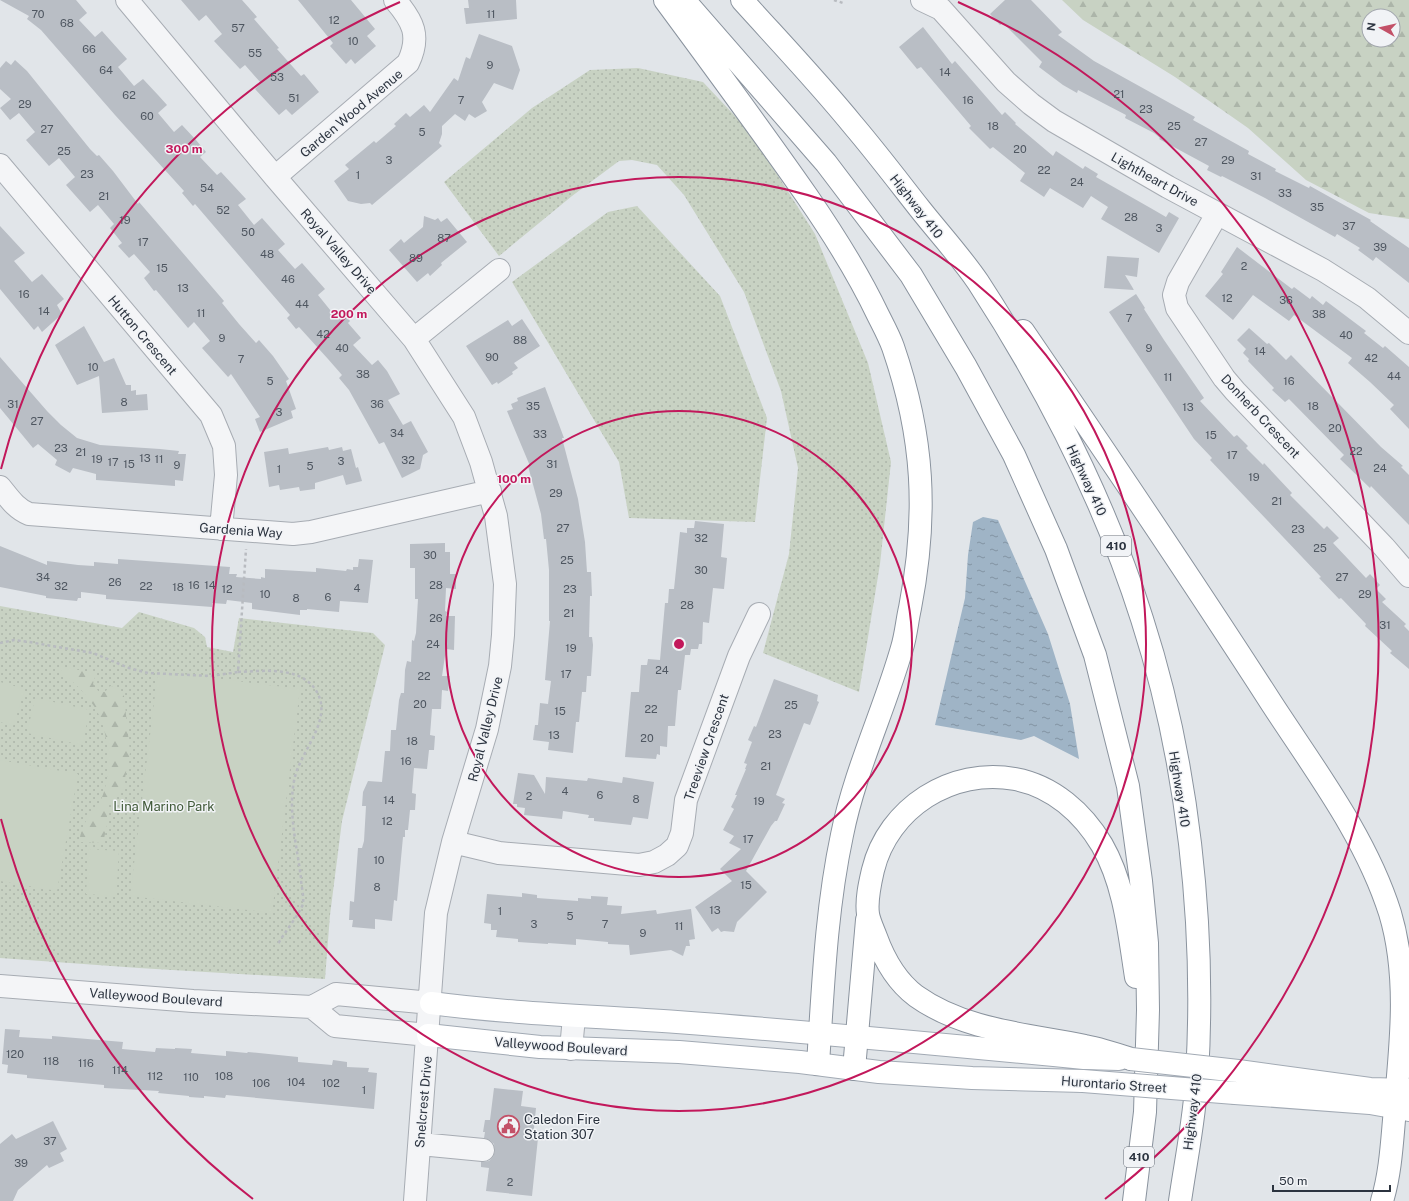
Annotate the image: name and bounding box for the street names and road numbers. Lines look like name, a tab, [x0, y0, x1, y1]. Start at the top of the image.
street label: Garden Wood Avenue	[297, 66, 406, 161]
street label: Lightheart Drive	[1109, 149, 1201, 210]
street label: Highway 410	[887, 171, 946, 241]
street label: Royal Valley Drive	[298, 206, 380, 297]
street label: Hutton Crescent	[105, 292, 180, 378]
street label: Donherb Crescent	[1218, 371, 1303, 461]
street label: Highway 410	[1063, 442, 1110, 518]
street label: Gardenia Way	[199, 520, 283, 541]
road number: 410	[1101, 536, 1131, 556]
street label: Royal Valley Drive	[465, 675, 506, 783]
street label: Treeview Crescent	[681, 692, 732, 802]
street label: Highway 410	[1166, 750, 1193, 828]
street label: Valleywood Boulevard	[89, 985, 223, 1010]
street label: Valleywood Boulevard	[494, 1034, 628, 1059]
street label: Snelcrest Drive	[412, 1055, 435, 1149]
street label: Hurontario Street	[1061, 1073, 1167, 1096]
street label: Highway 410	[1180, 1073, 1205, 1151]
road number: 410	[1124, 1147, 1154, 1167]

